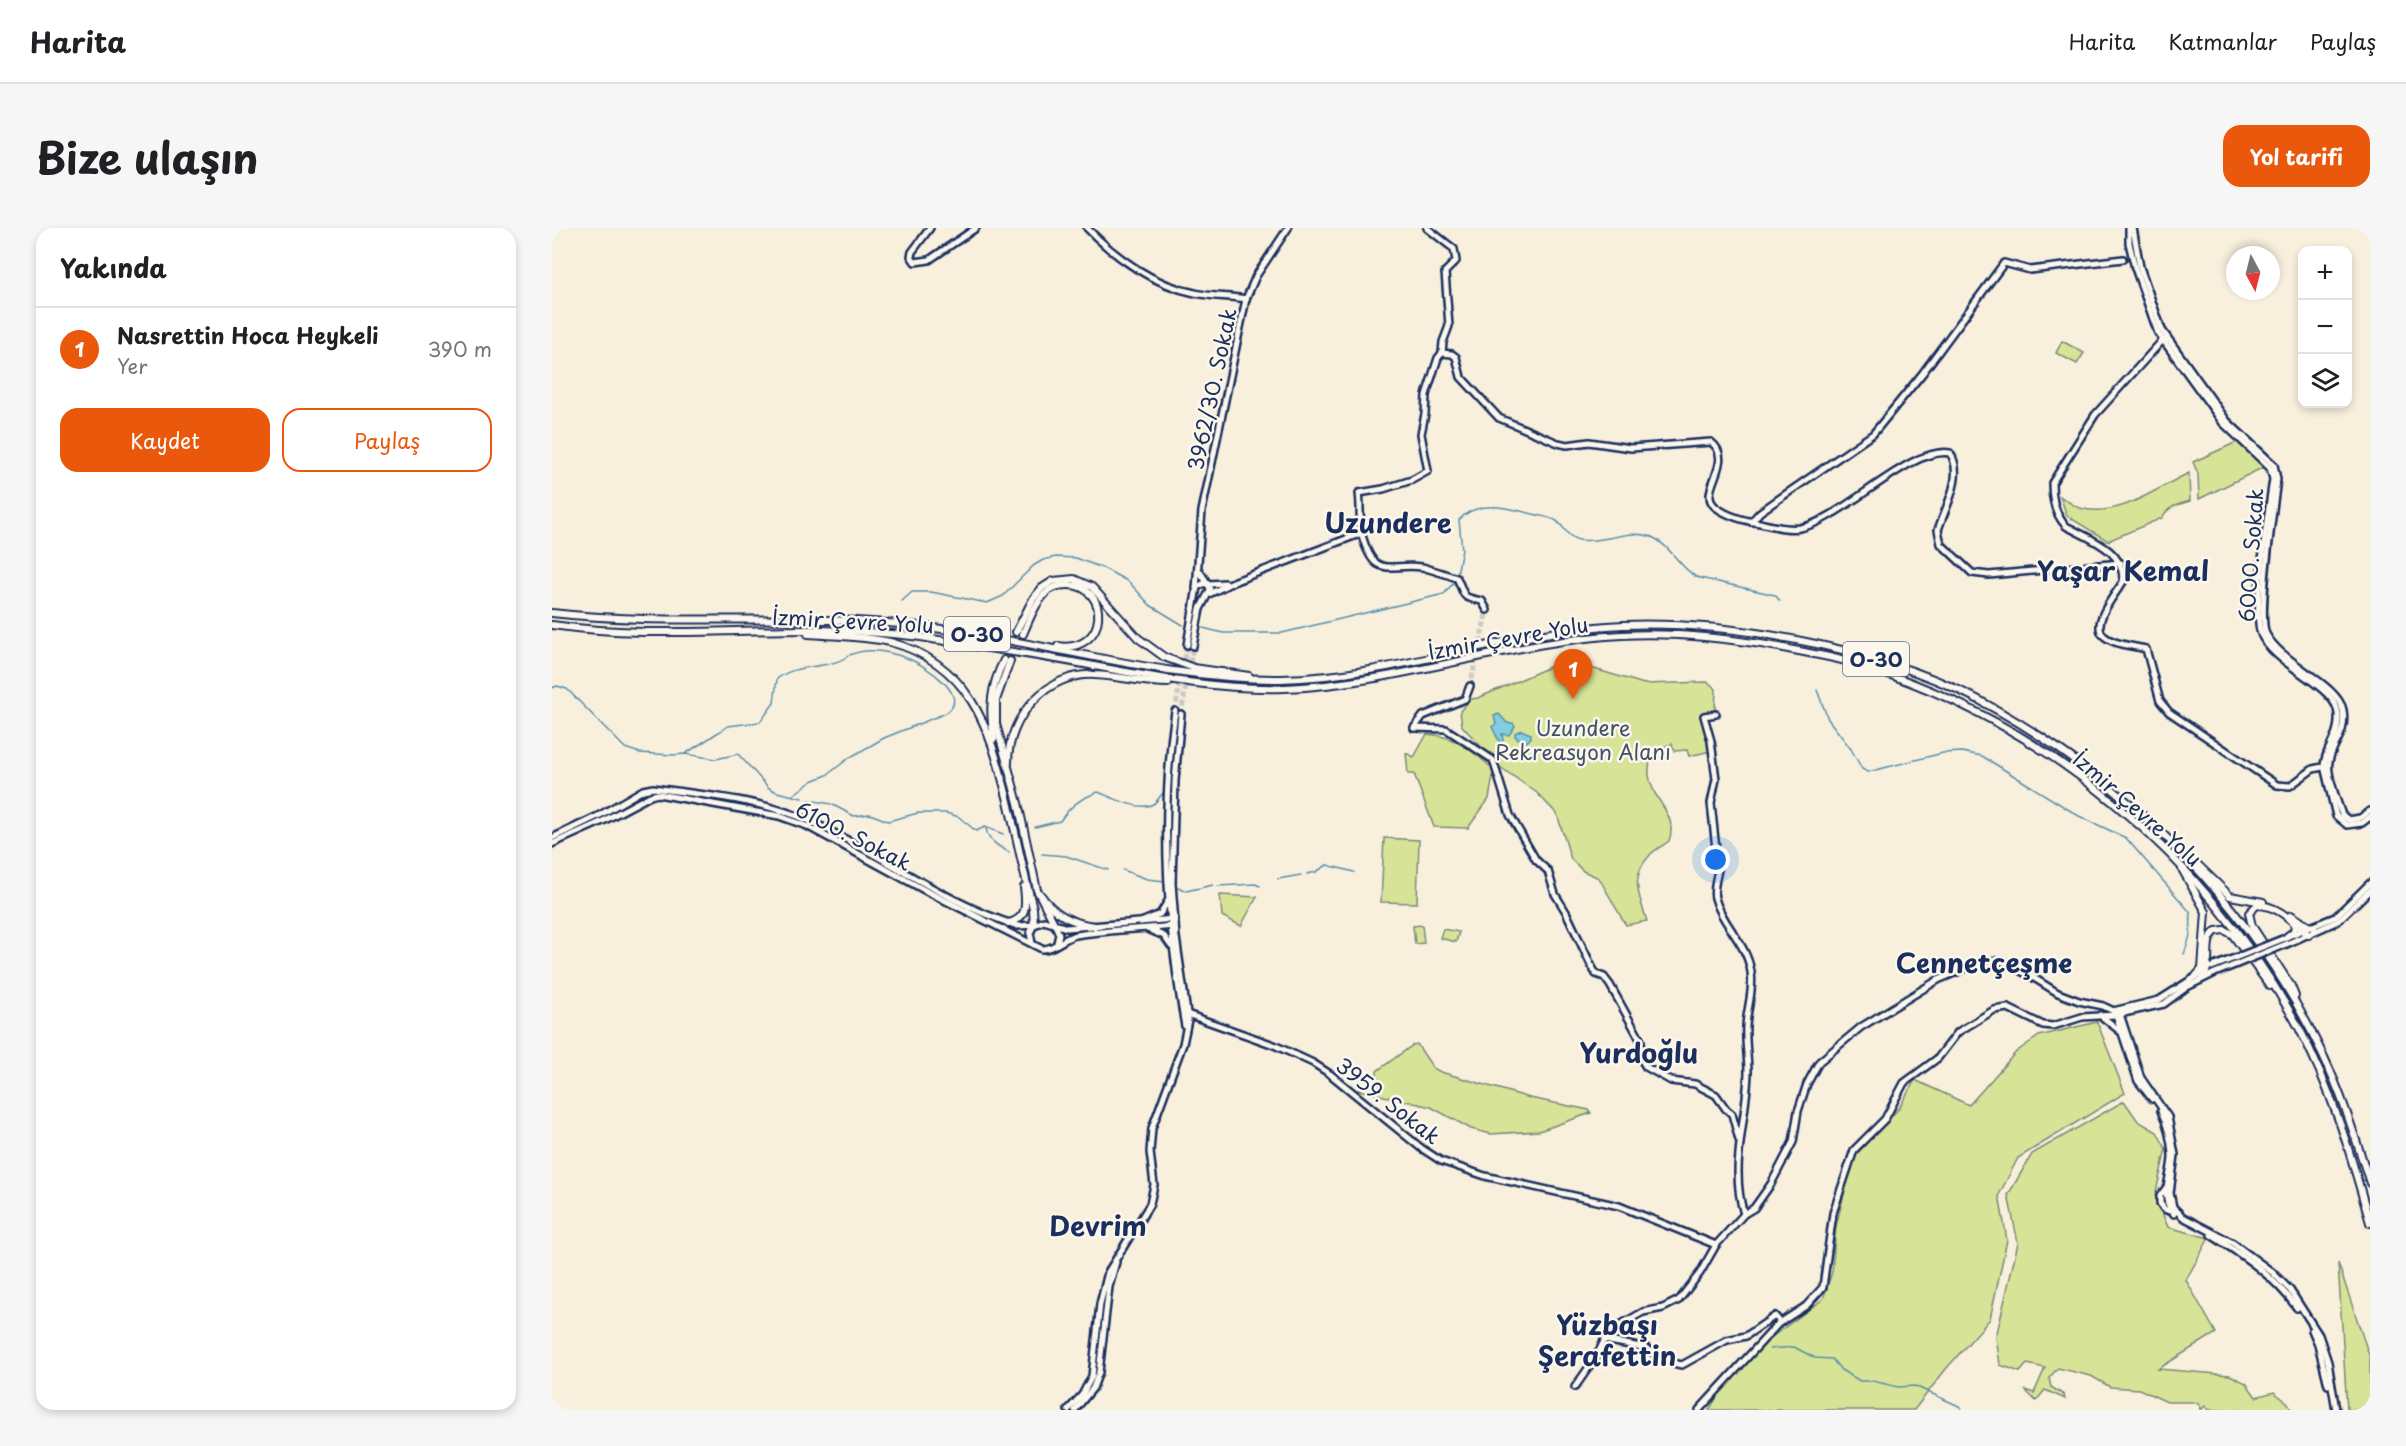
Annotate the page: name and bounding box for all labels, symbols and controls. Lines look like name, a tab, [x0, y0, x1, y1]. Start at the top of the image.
text: Harita	[30, 20, 126, 63]
text: Harita	[2069, 25, 2135, 57]
text: Katmanlar	[2168, 25, 2277, 57]
text: Paylaş	[2310, 25, 2376, 57]
text: Bize ulaşın	[36, 125, 258, 188]
button: Yol tarifi	[2223, 125, 2370, 187]
north arrow	[2226, 246, 2280, 300]
map controls	[2298, 246, 2352, 408]
button: +	[2298, 246, 2352, 300]
text: Yakında	[60, 248, 167, 287]
button: −	[2298, 300, 2352, 354]
street label: 3962/30. Sokak	[1178, 305, 1244, 473]
text: Nasrettin Hoca Heykeli	[117, 318, 378, 351]
text: 1	[75, 334, 84, 364]
text: 390 m	[428, 334, 492, 364]
text: Yer	[117, 351, 147, 381]
button: layers	[2298, 354, 2352, 408]
button: Kaydet	[60, 408, 270, 472]
button: Paylaş	[282, 408, 492, 472]
street label: 6000. Sokak	[2229, 487, 2271, 623]
district label: Uzundere	[1324, 501, 1452, 542]
district label: Yaşar Kemal	[2037, 549, 2209, 590]
street label: İzmir Çevre Yolu	[771, 600, 935, 640]
street label: İzmir Çevre Yolu	[1426, 607, 1590, 667]
road number: O-30	[944, 617, 1010, 651]
road number: O-30	[1843, 642, 1909, 676]
pin: 1	[1554, 650, 1592, 699]
park label: Uzundere Rekreasyon Alanı	[1495, 711, 1671, 767]
street label: İzmir Çevre Yolu	[2066, 743, 2210, 873]
street label: 6100. Sokak	[790, 792, 918, 878]
your location	[1701, 845, 1730, 874]
district label: Cennetçeşme	[1896, 941, 2072, 982]
district label: Yurdoğlu	[1580, 1031, 1698, 1072]
street label: 3959. Sokak	[1330, 1049, 1448, 1151]
district label: Devrim	[1049, 1204, 1147, 1245]
district label: Yüzbaşı Şerafettin	[1538, 1303, 1676, 1375]

